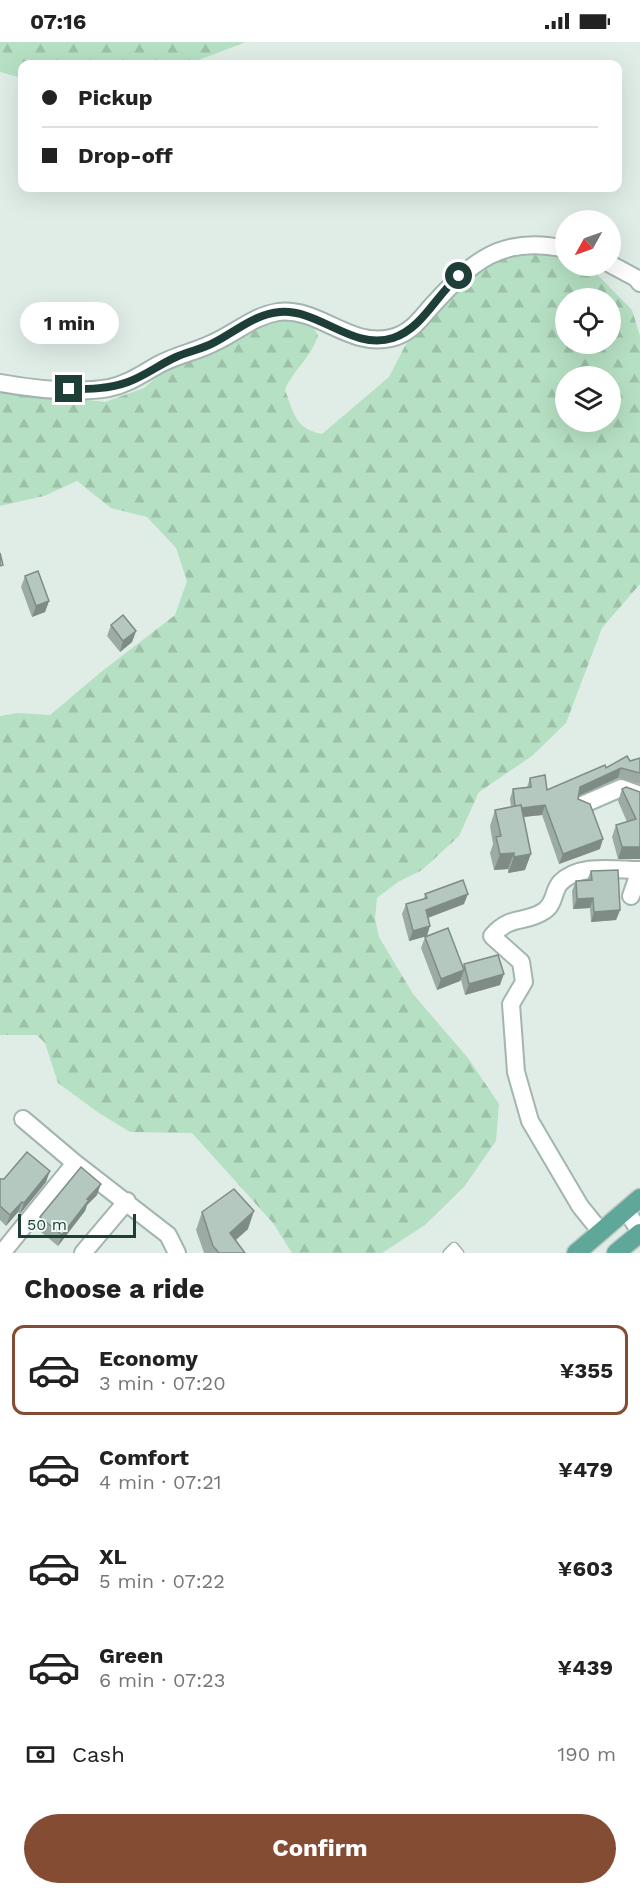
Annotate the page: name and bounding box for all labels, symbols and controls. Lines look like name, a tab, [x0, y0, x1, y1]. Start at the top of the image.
text: 07:16	[30, 9, 86, 34]
text: Pickup	[78, 85, 153, 110]
text: Drop-off	[78, 143, 173, 168]
north arrow	[555, 210, 621, 276]
map controls	[555, 210, 621, 432]
route start	[445, 262, 472, 289]
button: locate	[555, 288, 621, 354]
callout: 1 min	[20, 302, 118, 344]
text: 1 min	[44, 311, 95, 335]
button: layers	[555, 366, 621, 432]
route end	[55, 375, 82, 402]
scale bar	[18, 1211, 136, 1238]
text: 50 m	[27, 1215, 67, 1234]
text: Choose a ride	[24, 1273, 204, 1305]
icon: car	[27, 1343, 81, 1397]
text: Economy	[99, 1346, 198, 1371]
text: ¥355	[560, 1358, 613, 1383]
text: 3 min · 07:20	[99, 1371, 226, 1395]
icon: car	[27, 1442, 81, 1496]
text: Comfort	[99, 1445, 189, 1470]
text: ¥479	[558, 1457, 613, 1482]
text: 4 min · 07:21	[99, 1470, 222, 1494]
icon: car	[27, 1541, 81, 1595]
text: XL	[99, 1544, 127, 1569]
text: ¥603	[558, 1556, 613, 1581]
text: 5 min · 07:22	[99, 1569, 225, 1593]
icon: car	[27, 1640, 81, 1694]
text: Green	[99, 1643, 163, 1668]
text: ¥439	[558, 1655, 613, 1680]
text: 6 min · 07:23	[99, 1668, 225, 1692]
icon: cash	[24, 1738, 57, 1771]
text: Cash	[72, 1742, 125, 1767]
text: 190 m	[558, 1742, 616, 1766]
button: Confirm	[24, 1814, 616, 1883]

